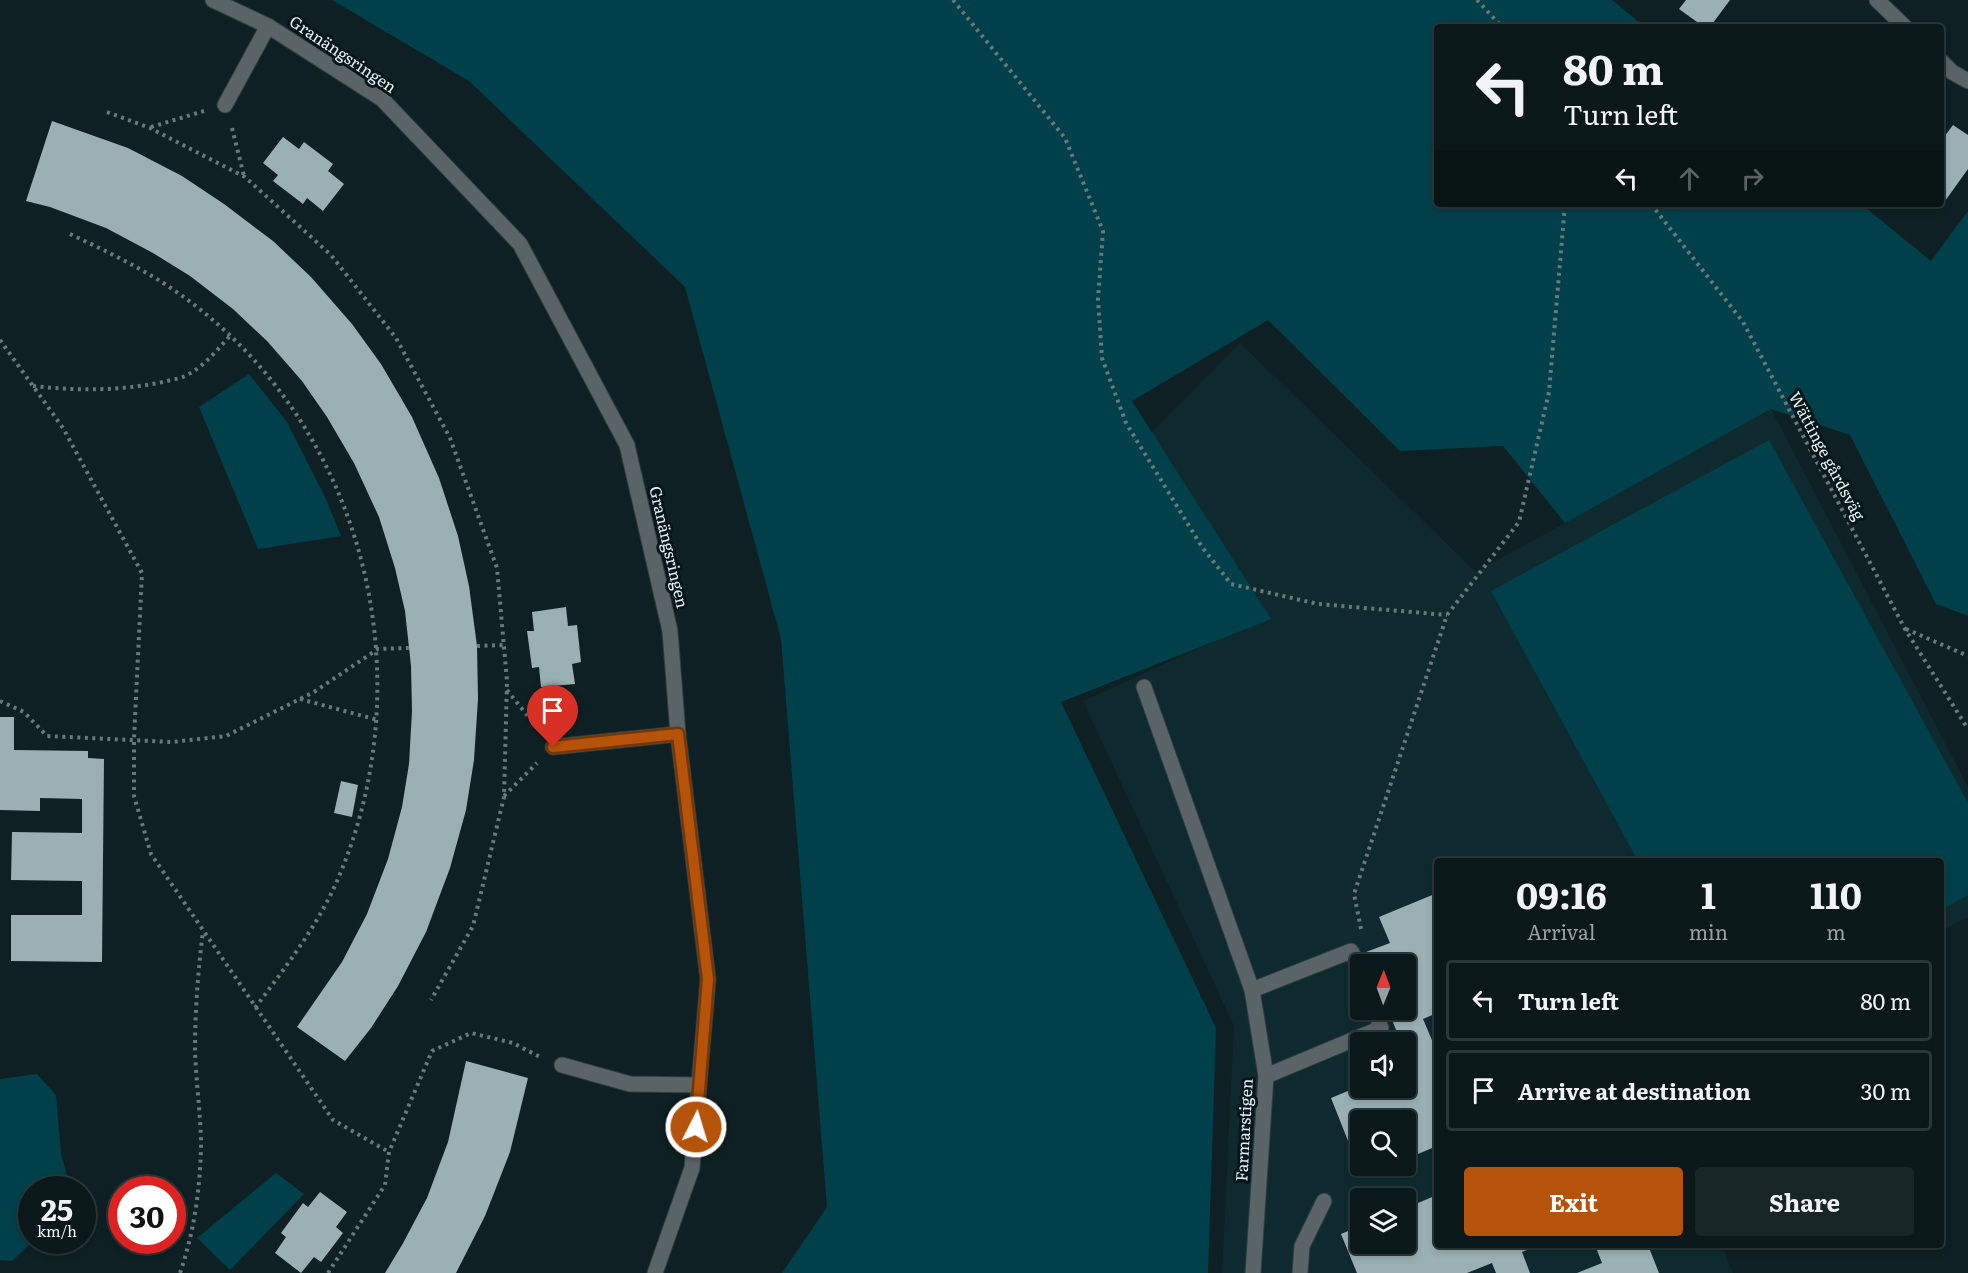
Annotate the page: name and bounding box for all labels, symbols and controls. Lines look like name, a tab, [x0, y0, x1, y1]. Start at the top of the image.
street label: Granängsringen	[285, 8, 402, 98]
text: 80 m	[1563, 36, 1664, 98]
icon: left	[1464, 48, 1542, 126]
text: Turn left	[1563, 93, 1678, 133]
icon: left	[1610, 162, 1643, 195]
icon: ahead	[1673, 162, 1706, 195]
icon: right	[1736, 162, 1769, 195]
street label: Wättinge gårdsväg	[1784, 387, 1872, 524]
street label: Granängsringen	[644, 483, 696, 610]
pin	[527, 685, 578, 747]
icon: arrive	[536, 694, 569, 727]
text: 09:16	[1516, 867, 1607, 920]
text: 1	[1701, 867, 1716, 920]
text: 110	[1810, 867, 1862, 920]
text: Arrival	[1527, 916, 1596, 946]
text: min	[1689, 916, 1728, 946]
text: m	[1826, 916, 1846, 946]
north arrow	[1350, 954, 1416, 1020]
map controls	[1350, 954, 1416, 1254]
icon: left	[1467, 984, 1500, 1017]
text: Turn left	[1518, 984, 1619, 1017]
text: 80 m	[1860, 984, 1911, 1017]
button: sound	[1350, 1032, 1416, 1098]
icon: arrive	[1467, 1074, 1500, 1107]
text: Arrive at destination	[1518, 1074, 1751, 1107]
text: 30 m	[1861, 1074, 1911, 1107]
street label: Farmarstigen	[1228, 1077, 1258, 1182]
position arrow	[664, 1095, 728, 1159]
button: search	[1350, 1110, 1416, 1176]
button: Exit	[1464, 1167, 1683, 1236]
button: Share	[1695, 1167, 1914, 1236]
speed limit sign: 30	[108, 1176, 186, 1254]
text: 25	[41, 1186, 73, 1230]
button: layers	[1350, 1188, 1416, 1254]
text: km/h	[37, 1219, 77, 1242]

